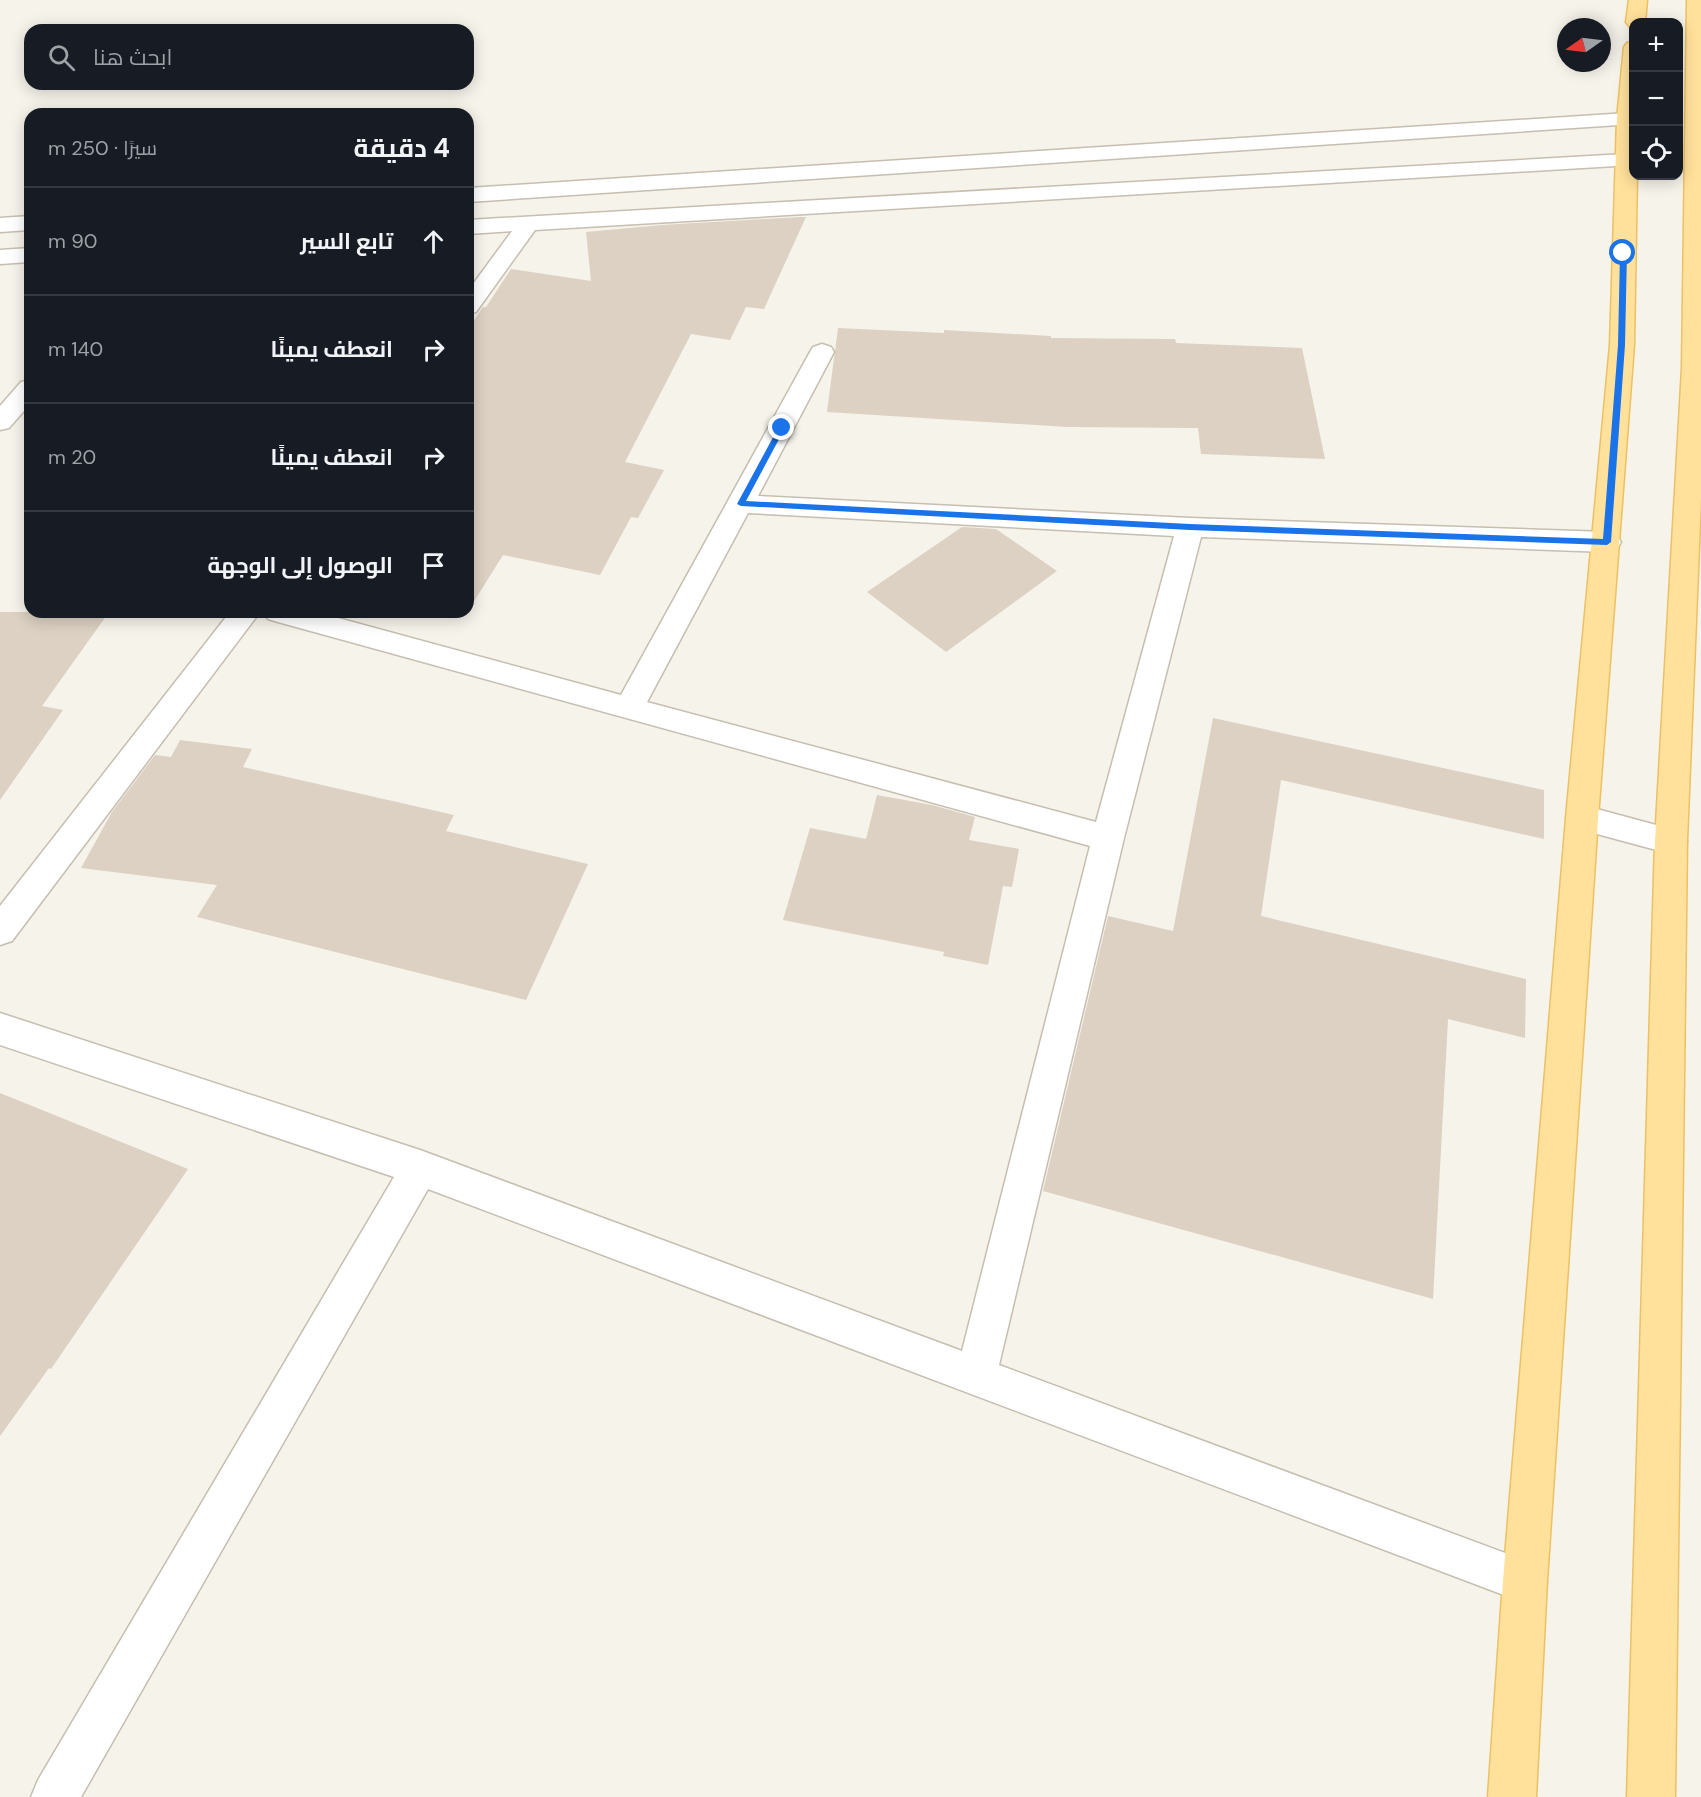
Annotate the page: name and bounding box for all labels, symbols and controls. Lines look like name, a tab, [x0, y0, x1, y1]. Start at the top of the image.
north arrow	[1557, 18, 1611, 72]
map controls	[1629, 18, 1683, 180]
button: +	[1629, 18, 1683, 72]
search box	[24, 24, 474, 90]
icon: search	[45, 41, 78, 74]
text: ابحث هنا	[93, 43, 172, 72]
button: −	[1629, 72, 1683, 126]
button: locate	[1629, 126, 1683, 180]
text: 4 دقيقة	[353, 131, 450, 165]
text: سيرًا · 250 m	[48, 135, 157, 161]
icon: ahead	[417, 225, 450, 258]
text: تابع السير	[300, 227, 393, 256]
text: 90 m	[48, 228, 97, 254]
route start	[1609, 239, 1635, 265]
icon: right	[417, 333, 450, 366]
text: انعطف يمينًا	[271, 335, 393, 364]
text: 140 m	[48, 336, 103, 362]
route end	[768, 414, 794, 440]
icon: right	[417, 441, 450, 474]
text: انعطف يمينًا	[271, 443, 393, 472]
text: 20 m	[48, 444, 96, 470]
icon: arrive	[417, 549, 450, 582]
text: الوصول إلى الوجهة	[207, 551, 393, 580]

